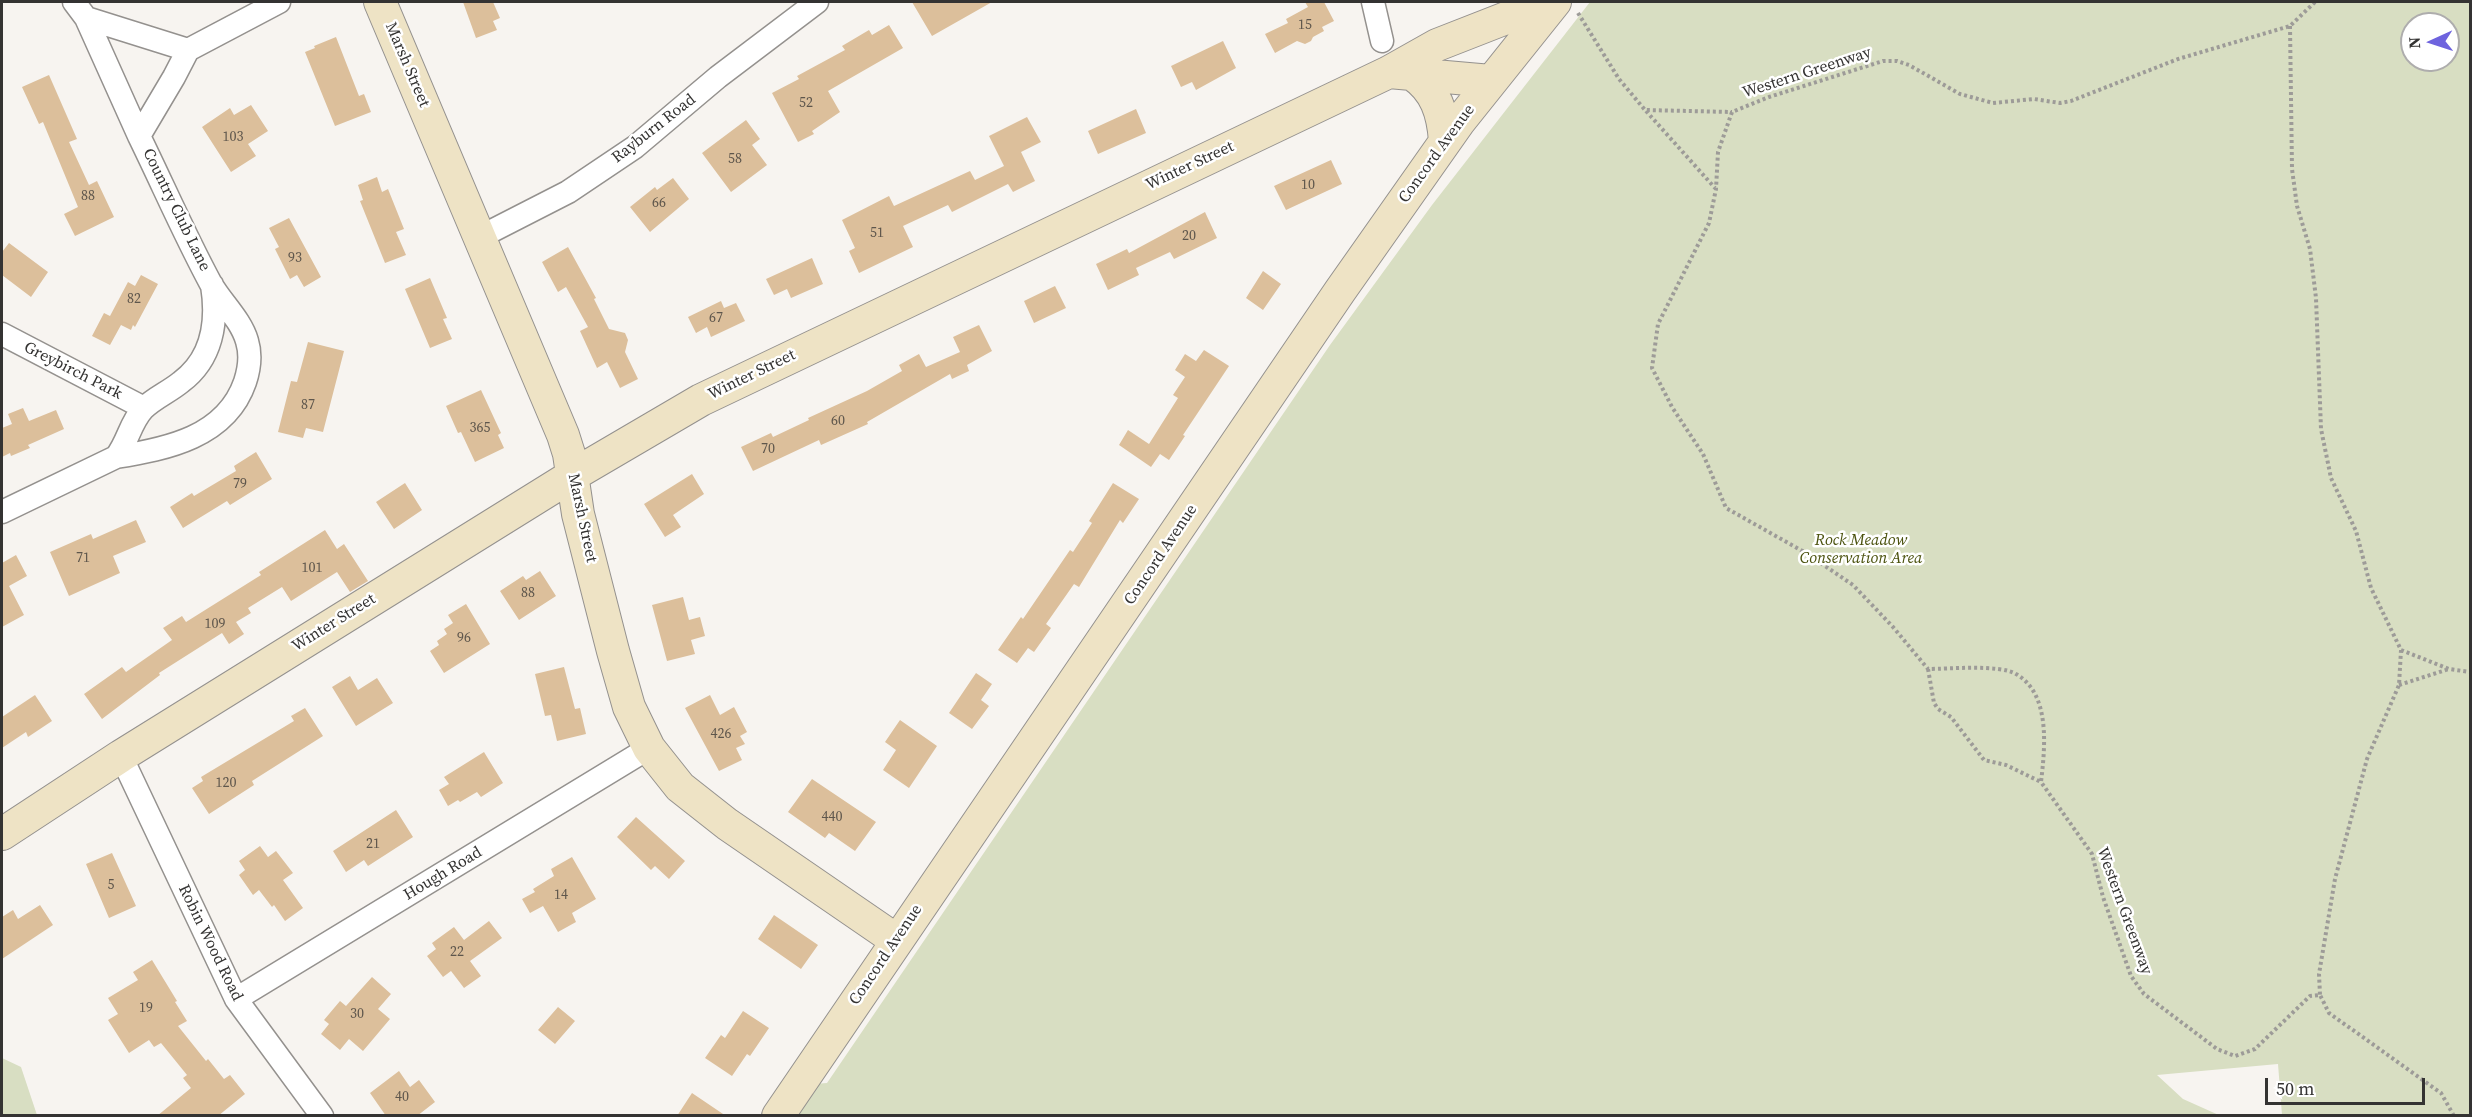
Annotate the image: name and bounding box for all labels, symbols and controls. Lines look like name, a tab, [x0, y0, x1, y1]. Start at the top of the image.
north arrow	[2400, 12, 2460, 72]
house number: 15	[1298, 17, 1312, 33]
street label: Marsh Street	[381, 20, 433, 110]
text: N	[2403, 36, 2425, 49]
street label: Western Greenway	[1740, 43, 1874, 103]
street label: Rayburn Road	[608, 90, 700, 168]
house number: 52	[799, 95, 813, 111]
street label: Concord Avenue	[1395, 101, 1479, 207]
house number: 103	[223, 129, 243, 145]
street label: Winter Street	[1143, 137, 1237, 195]
street label: Country Club Lane	[138, 146, 214, 274]
house number: 58	[728, 151, 742, 167]
house number: 10	[1301, 177, 1315, 193]
house number: 88	[81, 188, 95, 204]
house number: 66	[652, 195, 666, 211]
house number: 51	[870, 225, 884, 241]
house number: 20	[1182, 228, 1196, 244]
house number: 93	[288, 250, 302, 266]
house number: 82	[127, 291, 141, 307]
house number: 67	[709, 310, 723, 326]
street label: Greybirch Park	[21, 338, 125, 404]
street label: Winter Street	[705, 346, 799, 404]
house number: 87	[301, 397, 315, 413]
house number: 60	[831, 413, 845, 429]
house number: 365	[470, 420, 490, 436]
house number: 70	[761, 441, 775, 457]
street label: Marsh Street	[563, 472, 601, 564]
house number: 79	[233, 476, 247, 492]
street label: Concord Avenue	[1120, 501, 1202, 609]
park label: Rock Meadow Conservation Area	[1800, 531, 1922, 569]
house number: 71	[76, 550, 90, 566]
house number: 101	[302, 560, 322, 576]
house number: 88	[521, 585, 535, 601]
street label: Winter Street	[289, 590, 379, 656]
house number: 109	[205, 616, 225, 632]
house number: 96	[457, 630, 471, 646]
house number: 426	[711, 726, 731, 742]
house number: 120	[216, 775, 236, 791]
house number: 440	[822, 809, 842, 825]
house number: 21	[366, 836, 380, 852]
street label: Hough Road	[400, 843, 486, 905]
street label: Western Greenway	[2092, 845, 2156, 977]
house number: 5	[108, 877, 114, 893]
street label: Robin Wood Road	[173, 882, 247, 1004]
house number: 14	[554, 887, 568, 903]
street label: Concord Avenue	[845, 901, 927, 1009]
house number: 22	[450, 944, 464, 960]
house number: 19	[139, 1000, 153, 1016]
house number: 30	[350, 1006, 364, 1022]
scale bar	[2268, 1066, 2428, 1104]
text: 50 m	[2276, 1076, 2314, 1101]
house number: 40	[395, 1089, 409, 1105]

